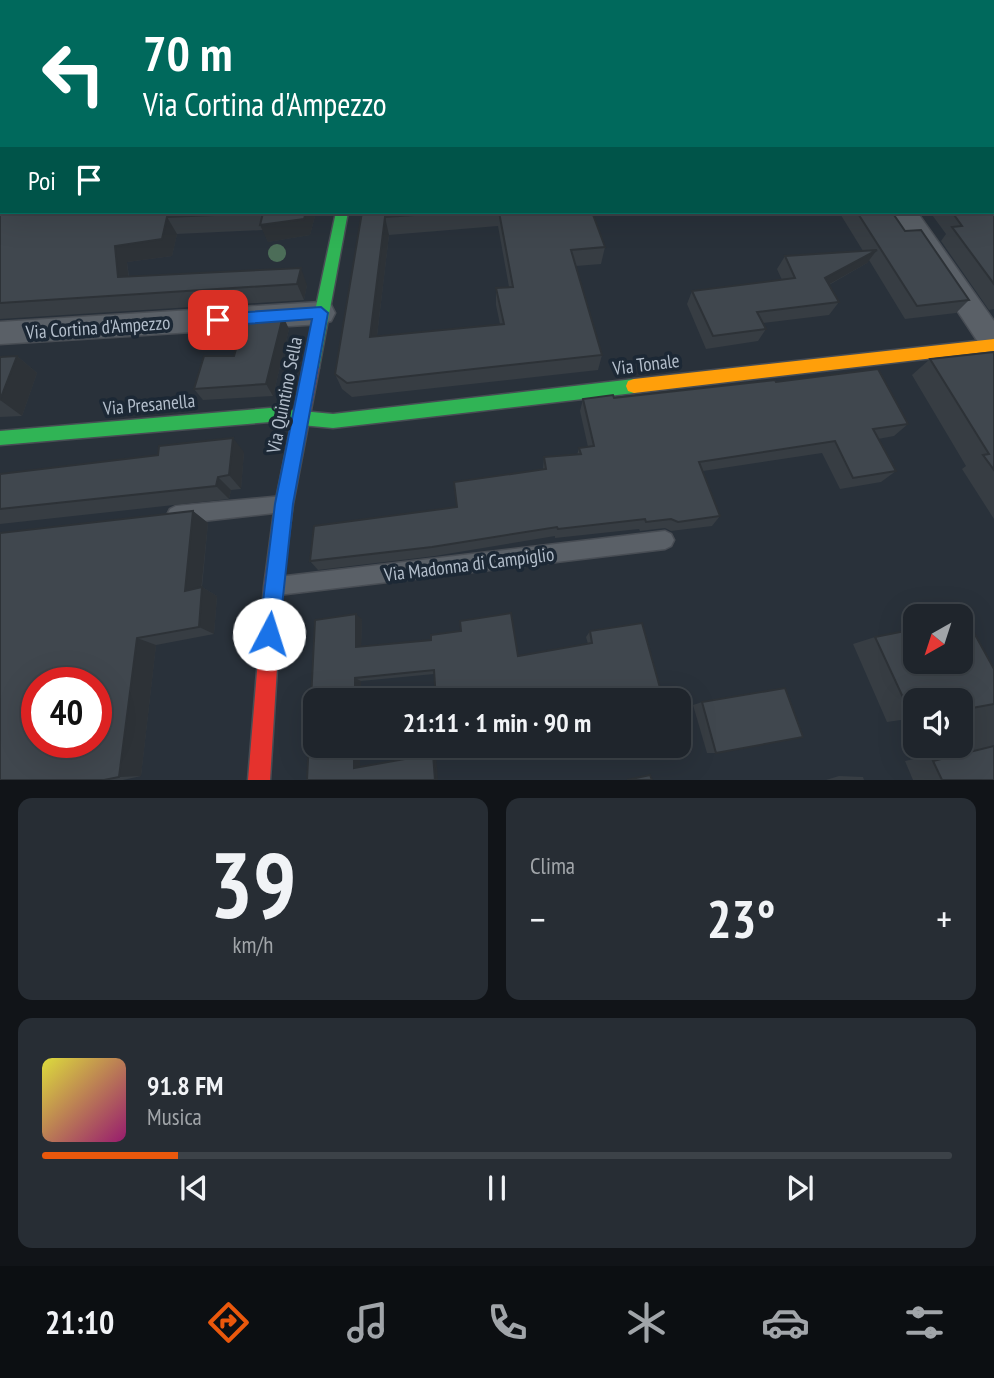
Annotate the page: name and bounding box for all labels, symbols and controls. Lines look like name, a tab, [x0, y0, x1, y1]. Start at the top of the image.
text: 70 m	[143, 21, 232, 85]
icon: left	[28, 28, 119, 119]
text: Via Cortina d'Ampezzo	[143, 83, 387, 125]
icon: arrive	[70, 161, 108, 199]
text: Poi	[28, 164, 56, 197]
pin	[188, 290, 248, 350]
icon: arrive	[199, 301, 237, 339]
street label: Via Cortina d'Ampezzo	[24, 310, 171, 344]
street label: Via Quintino Sella	[261, 335, 307, 456]
street label: Via Tonale	[610, 348, 681, 380]
street label: Via Presanella	[101, 388, 196, 420]
street label: Via Madonna di Campiglio	[382, 542, 555, 586]
position arrow	[232, 597, 306, 671]
north arrow	[903, 604, 973, 674]
map controls	[903, 604, 973, 758]
speed limit sign: 40	[21, 667, 112, 758]
button: sound	[903, 688, 973, 758]
text: 21:11 · 1 min · 90 m	[403, 706, 591, 739]
text: 39	[210, 825, 297, 943]
text: Clima	[530, 851, 575, 880]
text: 23°	[707, 885, 775, 952]
text: −	[530, 894, 546, 943]
text: +	[936, 894, 952, 943]
text: km/h	[233, 930, 273, 959]
text: 91.8 FM	[147, 1069, 223, 1102]
text: Musica	[147, 1102, 202, 1131]
icon: previous	[175, 1169, 213, 1207]
icon: pause	[478, 1169, 516, 1207]
icon: next	[781, 1169, 819, 1207]
icon: directions	[204, 1298, 253, 1347]
icon: music	[343, 1298, 392, 1347]
icon: phone	[483, 1298, 532, 1347]
icon: climate	[622, 1298, 671, 1347]
icon: car	[761, 1298, 810, 1347]
icon: filters	[900, 1298, 949, 1347]
text: 21:10	[45, 1301, 114, 1343]

